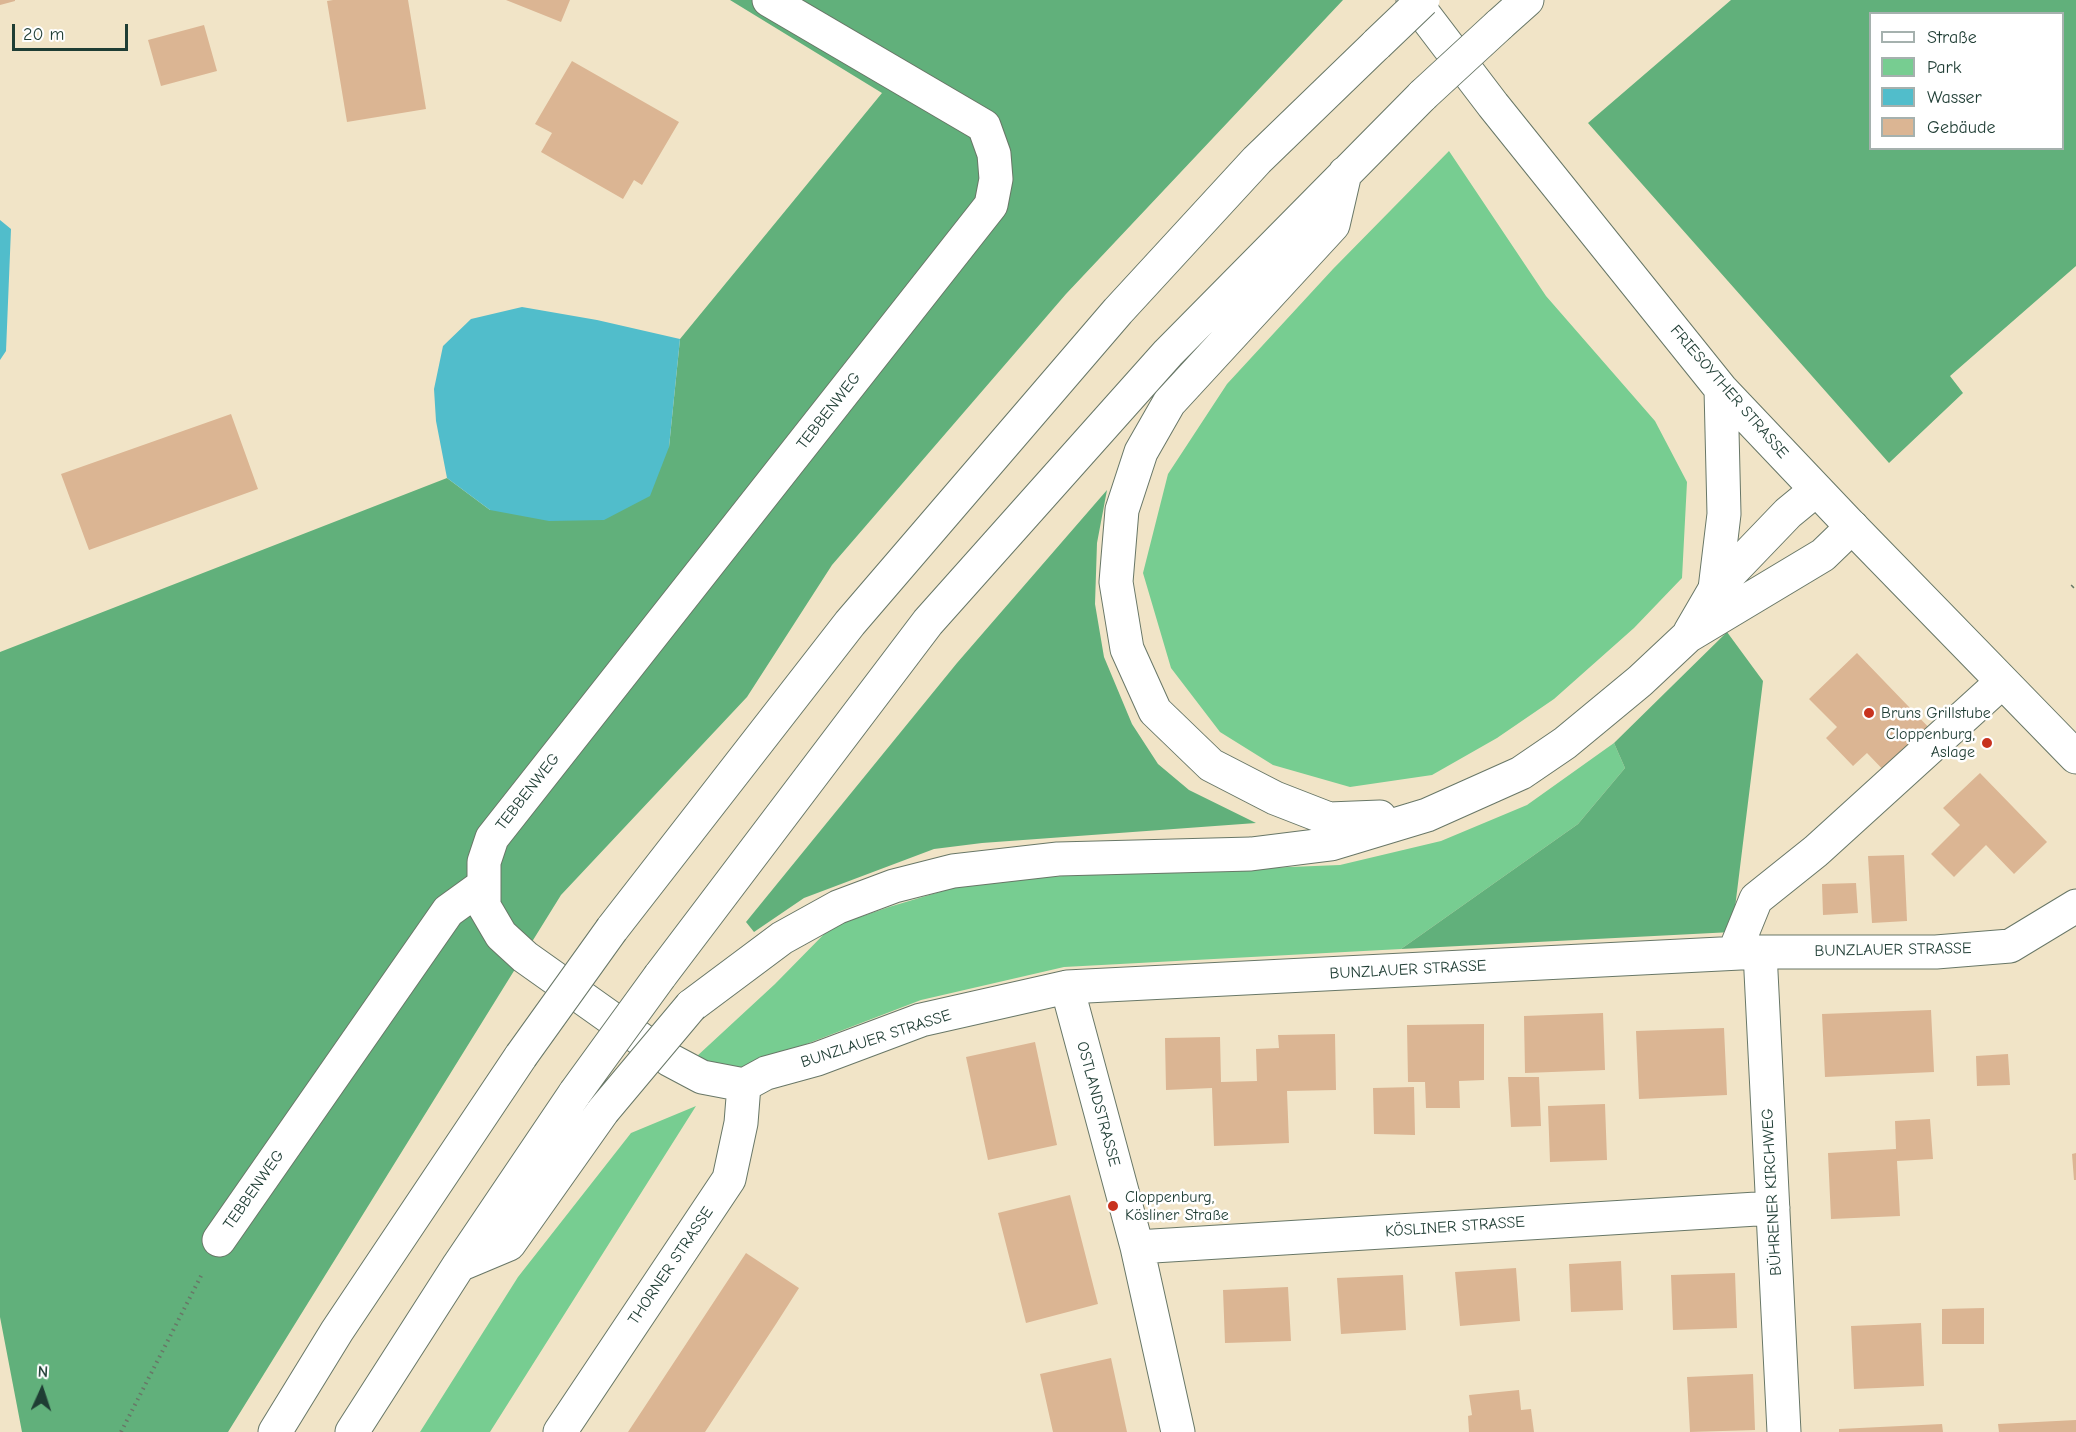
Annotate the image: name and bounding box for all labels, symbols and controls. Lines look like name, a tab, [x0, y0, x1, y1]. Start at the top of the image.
scale bar	[15, 12, 130, 50]
legend	[1869, 12, 2064, 150]
text: 20 m	[23, 24, 64, 45]
text: Straße	[1927, 27, 1977, 48]
text: Park	[1927, 57, 1961, 78]
text: Wasser	[1927, 87, 1982, 108]
text: Gebäude	[1927, 117, 1996, 138]
street label: FRIESOYTHER STRASSE	[1666, 321, 1792, 463]
street label: TEBBENWEG	[793, 369, 865, 453]
place label: Bruns Grillstube	[1881, 703, 1991, 723]
marker: Bruns Grillstube	[1862, 706, 1876, 720]
place label: Cloppenburg, Aslage	[1886, 724, 1975, 762]
marker: Cloppenburg, Aslage	[1980, 736, 1994, 750]
street label: TEBBENWEG	[492, 750, 564, 834]
street label: BUNZLAUER STRASSE	[1814, 939, 1972, 961]
street label: BUNZLAUER STRASSE	[1329, 956, 1487, 984]
street label: BUNZLAUER STRASSE	[798, 1006, 954, 1072]
street label: OSTLANDSTRASSE	[1072, 1039, 1124, 1169]
street label: BÜHRENER KIRCHWEG	[1758, 1108, 1786, 1276]
street label: TEBBENWEG	[220, 1146, 288, 1234]
place label: Cloppenburg, Kösliner Straße	[1125, 1187, 1229, 1225]
marker: Cloppenburg, Kösliner Straße	[1106, 1199, 1120, 1213]
street label: THORNER STRASSE	[624, 1203, 718, 1329]
street label: KÖSLINER STRASSE	[1384, 1213, 1526, 1241]
north arrow	[12, 1360, 72, 1420]
text: N	[37, 1363, 49, 1381]

